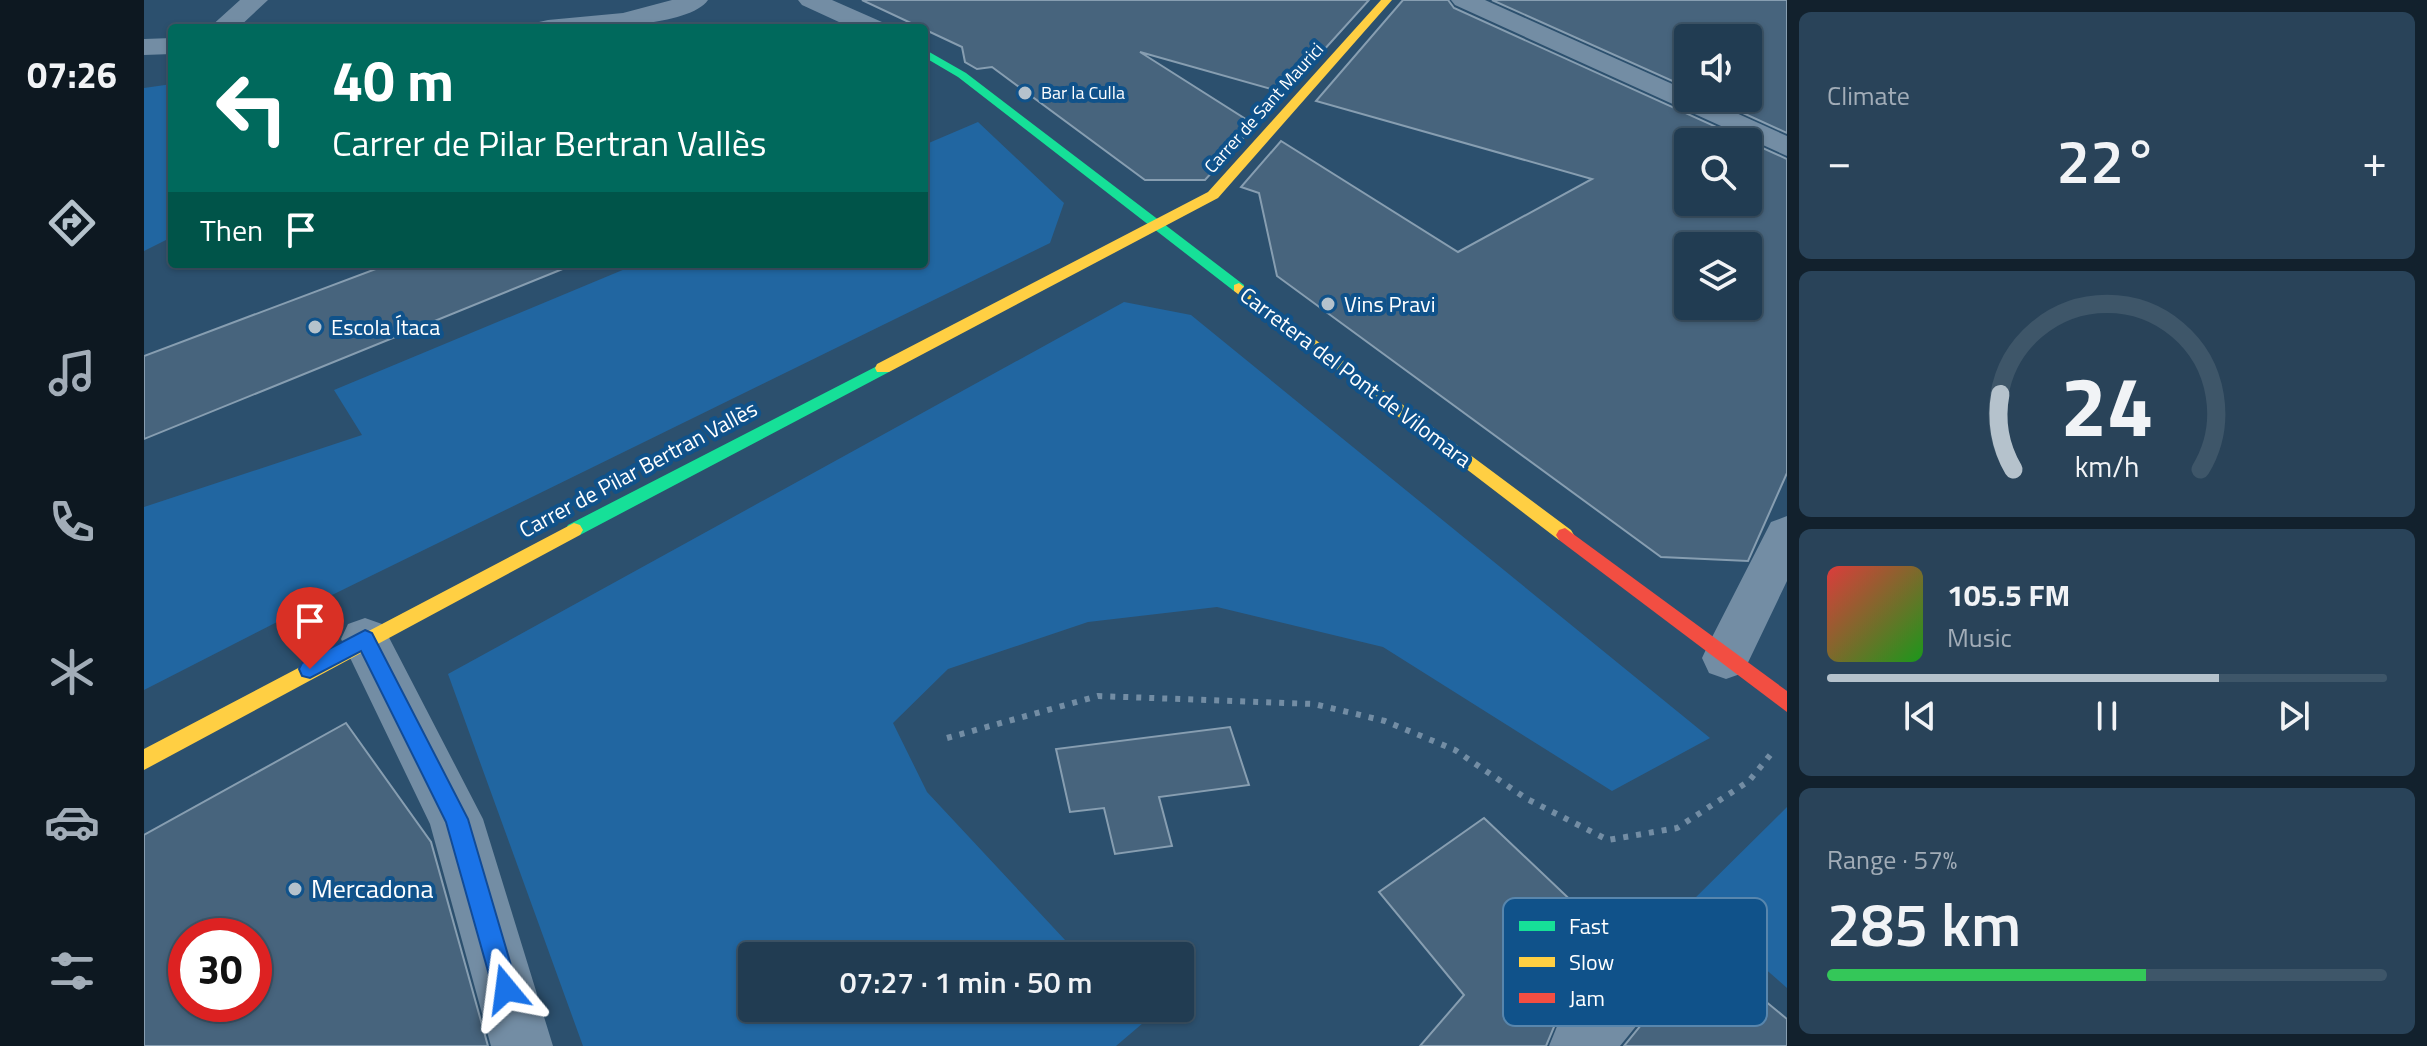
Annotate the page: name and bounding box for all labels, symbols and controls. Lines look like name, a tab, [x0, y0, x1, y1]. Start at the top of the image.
map controls	[1674, 24, 1762, 320]
button: sound	[1674, 24, 1762, 112]
street label: Carrer de Sant Maurici	[1198, 36, 1330, 179]
text: 40 m	[332, 38, 454, 123]
text: 07:26	[27, 47, 117, 102]
icon: left	[200, 56, 304, 160]
text: Climate	[1827, 76, 1910, 115]
place label: Bar la Culla	[1041, 79, 1125, 106]
marker: Bar la Culla	[1016, 84, 1034, 102]
text: Carrer de Pilar Bertran Vallès	[332, 115, 767, 170]
text: 22°	[2057, 115, 2157, 206]
text: −	[1827, 127, 1852, 194]
text: +	[2362, 127, 2387, 194]
button: search	[1674, 128, 1762, 216]
icon: directions	[44, 195, 100, 251]
text: Then	[200, 207, 263, 253]
icon: arrive	[279, 208, 323, 252]
button: layers	[1674, 232, 1762, 320]
street label: Carretera del Pont de Vilomara	[1233, 278, 1479, 476]
place label: Vins Pravi	[1344, 287, 1435, 321]
marker: Vins Pravi	[1319, 295, 1337, 313]
place label: Escola Ítaca	[331, 310, 440, 344]
marker: Escola Ítaca	[306, 318, 324, 336]
text: 24	[2060, 341, 2154, 467]
icon: music	[44, 345, 100, 401]
street label: Carrer de Pilar Bertran Vallès	[513, 392, 763, 546]
text: km/h	[2075, 445, 2139, 488]
icon: phone	[44, 494, 100, 550]
text: 105.5 FM	[1947, 572, 2070, 618]
pin	[276, 587, 344, 669]
icon: arrive	[288, 599, 332, 643]
text: Music	[1947, 618, 2012, 657]
icon: climate	[44, 644, 100, 700]
icon: previous	[1898, 694, 1942, 738]
icon: pause	[2085, 694, 2129, 738]
icon: next	[2272, 694, 2316, 738]
icon: car	[44, 794, 100, 850]
text: Range · 57%	[1827, 840, 1957, 879]
place label: Mercadona	[311, 869, 433, 908]
text: 285 km	[1827, 878, 2021, 969]
marker: Mercadona	[286, 880, 304, 898]
legend	[1503, 898, 1767, 1026]
text: Fast	[1569, 909, 1609, 943]
speed limit sign: 30	[168, 918, 272, 1022]
icon: filters	[44, 943, 100, 999]
text: Slow	[1569, 945, 1615, 979]
position arrow	[464, 947, 548, 1031]
text: 07:27 · 1 min · 50 m	[840, 959, 1092, 1005]
text: Jam	[1569, 981, 1605, 1015]

